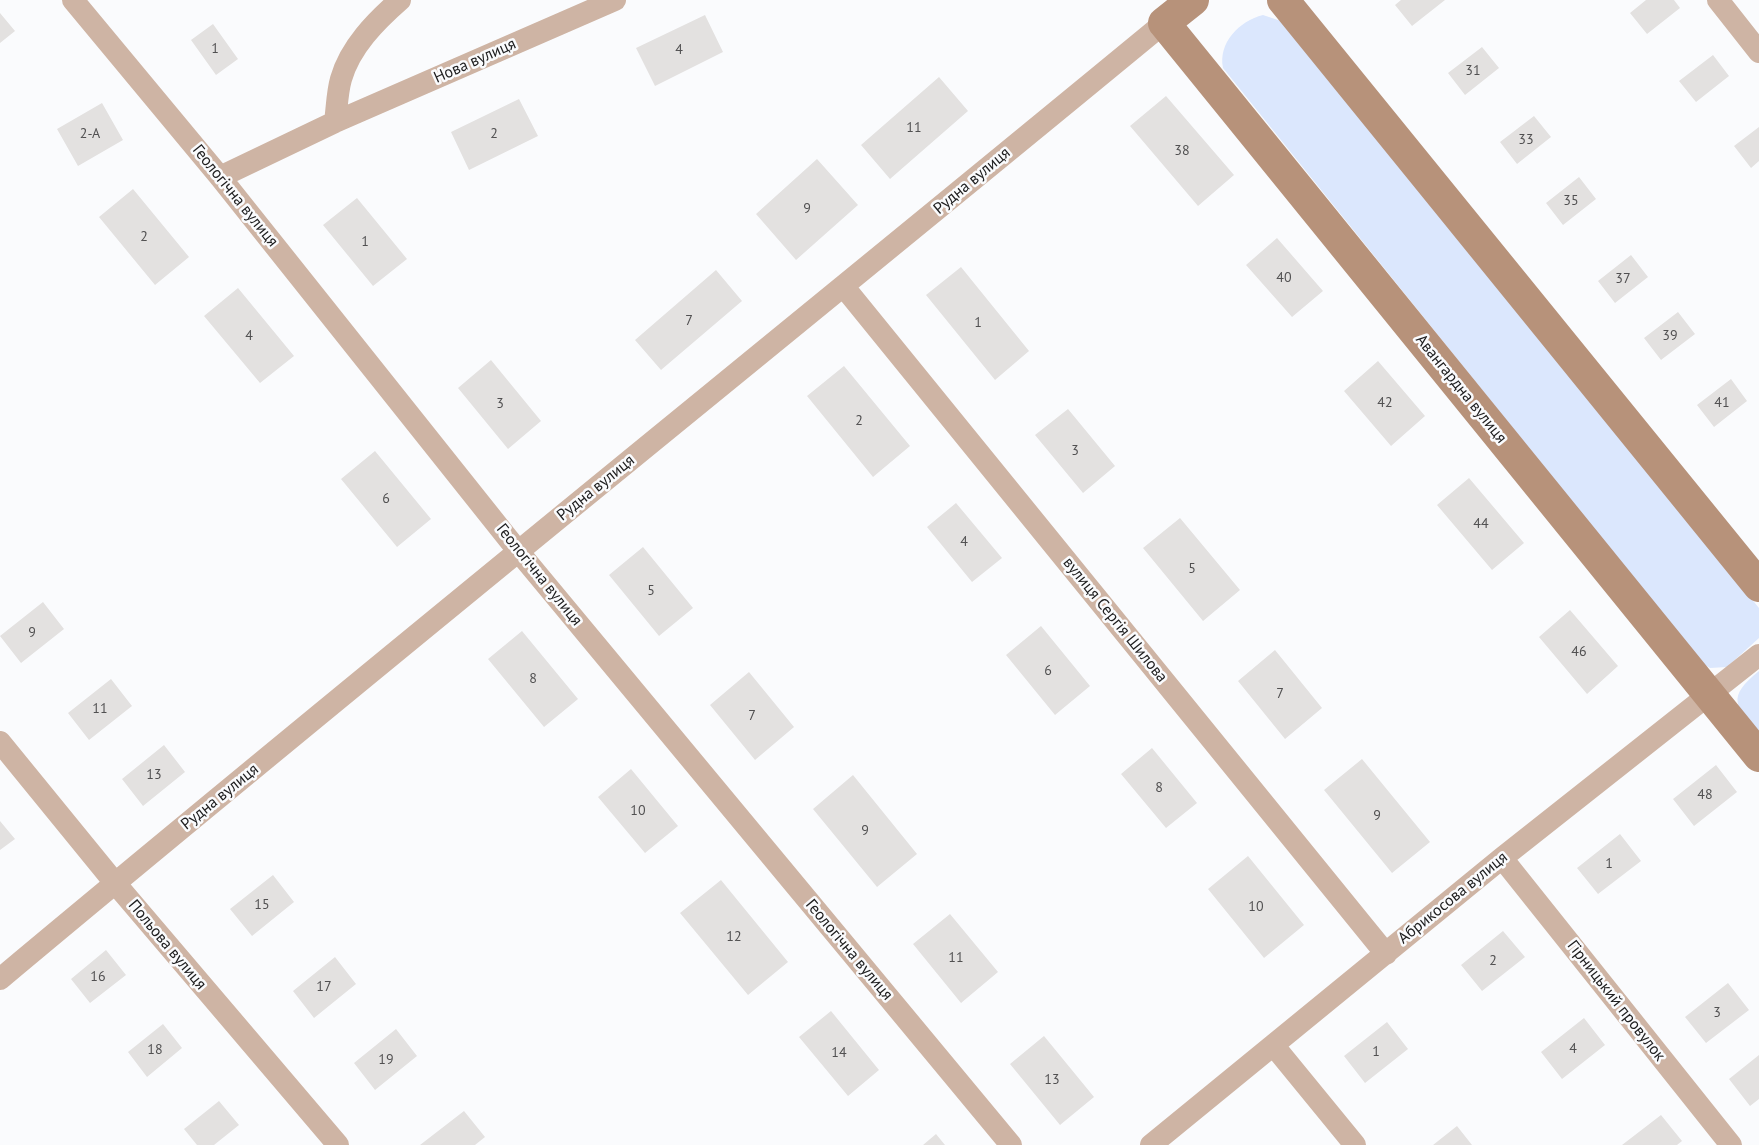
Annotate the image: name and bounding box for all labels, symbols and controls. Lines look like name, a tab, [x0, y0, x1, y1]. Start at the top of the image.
street label: Нова вулиця	[431, 34, 519, 88]
house number: 1	[211, 41, 219, 57]
house number: 4	[675, 42, 683, 58]
house number: 31	[1465, 63, 1481, 79]
house number: 11	[906, 120, 922, 136]
house number: 2-А	[80, 126, 100, 142]
house number: 2	[490, 126, 498, 142]
house number: 33	[1518, 132, 1534, 148]
street label: Геологічна вулиця	[188, 141, 282, 251]
street label: Рудна вулиця	[930, 143, 1014, 219]
house number: 38	[1174, 143, 1190, 159]
house number: 35	[1563, 193, 1579, 209]
house number: 9	[803, 201, 811, 217]
house number: 2	[140, 229, 148, 245]
house number: 1	[361, 234, 369, 250]
house number: 40	[1276, 270, 1292, 286]
house number: 37	[1615, 271, 1631, 287]
house number: 7	[685, 313, 693, 329]
house number: 1	[974, 315, 982, 331]
house number: 4	[245, 328, 253, 344]
house number: 39	[1662, 328, 1678, 344]
street label: Авангардна вулиця	[1411, 331, 1511, 447]
house number: 42	[1377, 395, 1393, 411]
house number: 41	[1714, 395, 1730, 411]
house number: 3	[496, 396, 504, 412]
house number: 2	[855, 413, 863, 429]
house number: 3	[1071, 443, 1079, 459]
street label: Рудна вулиця	[553, 451, 639, 525]
house number: 6	[382, 491, 390, 507]
house number: 44	[1473, 516, 1489, 532]
street label: Геологічна вулиця	[492, 520, 586, 630]
house number: 4	[960, 534, 968, 550]
street label: вулиця Сергія Шилова	[1059, 554, 1171, 686]
house number: 5	[1188, 561, 1196, 577]
house number: 5	[647, 583, 655, 599]
house number: 9	[28, 625, 36, 641]
house number: 46	[1571, 644, 1587, 660]
house number: 6	[1044, 663, 1052, 679]
house number: 8	[529, 671, 537, 687]
house number: 7	[1276, 686, 1284, 702]
house number: 11	[92, 701, 108, 717]
house number: 7	[748, 708, 756, 724]
street label: Рудна вулиця	[177, 760, 263, 834]
house number: 13	[146, 767, 162, 783]
house number: 8	[1155, 780, 1163, 796]
house number: 48	[1697, 787, 1713, 803]
house number: 10	[630, 803, 646, 819]
house number: 9	[1373, 808, 1381, 824]
house number: 9	[861, 823, 869, 839]
street label: Абрикосова вулиця	[1394, 848, 1512, 948]
house number: 1	[1605, 856, 1613, 872]
street label: Польова вулиця	[124, 896, 210, 994]
street label: Геологічна вулиця	[801, 896, 897, 1004]
house number: 15	[254, 897, 270, 913]
house number: 10	[1248, 899, 1264, 915]
house number: 12	[726, 929, 742, 945]
street label: Гірницький провулок	[1563, 937, 1669, 1065]
house number: 11	[948, 950, 964, 966]
house number: 2	[1489, 953, 1497, 969]
house number: 16	[90, 969, 106, 985]
house number: 17	[316, 979, 332, 995]
house number: 3	[1713, 1005, 1721, 1021]
house number: 4	[1569, 1041, 1577, 1057]
house number: 18	[147, 1042, 163, 1058]
house number: 1	[1372, 1044, 1380, 1060]
house number: 14	[831, 1045, 847, 1061]
house number: 19	[378, 1052, 394, 1068]
house number: 13	[1044, 1072, 1060, 1088]

